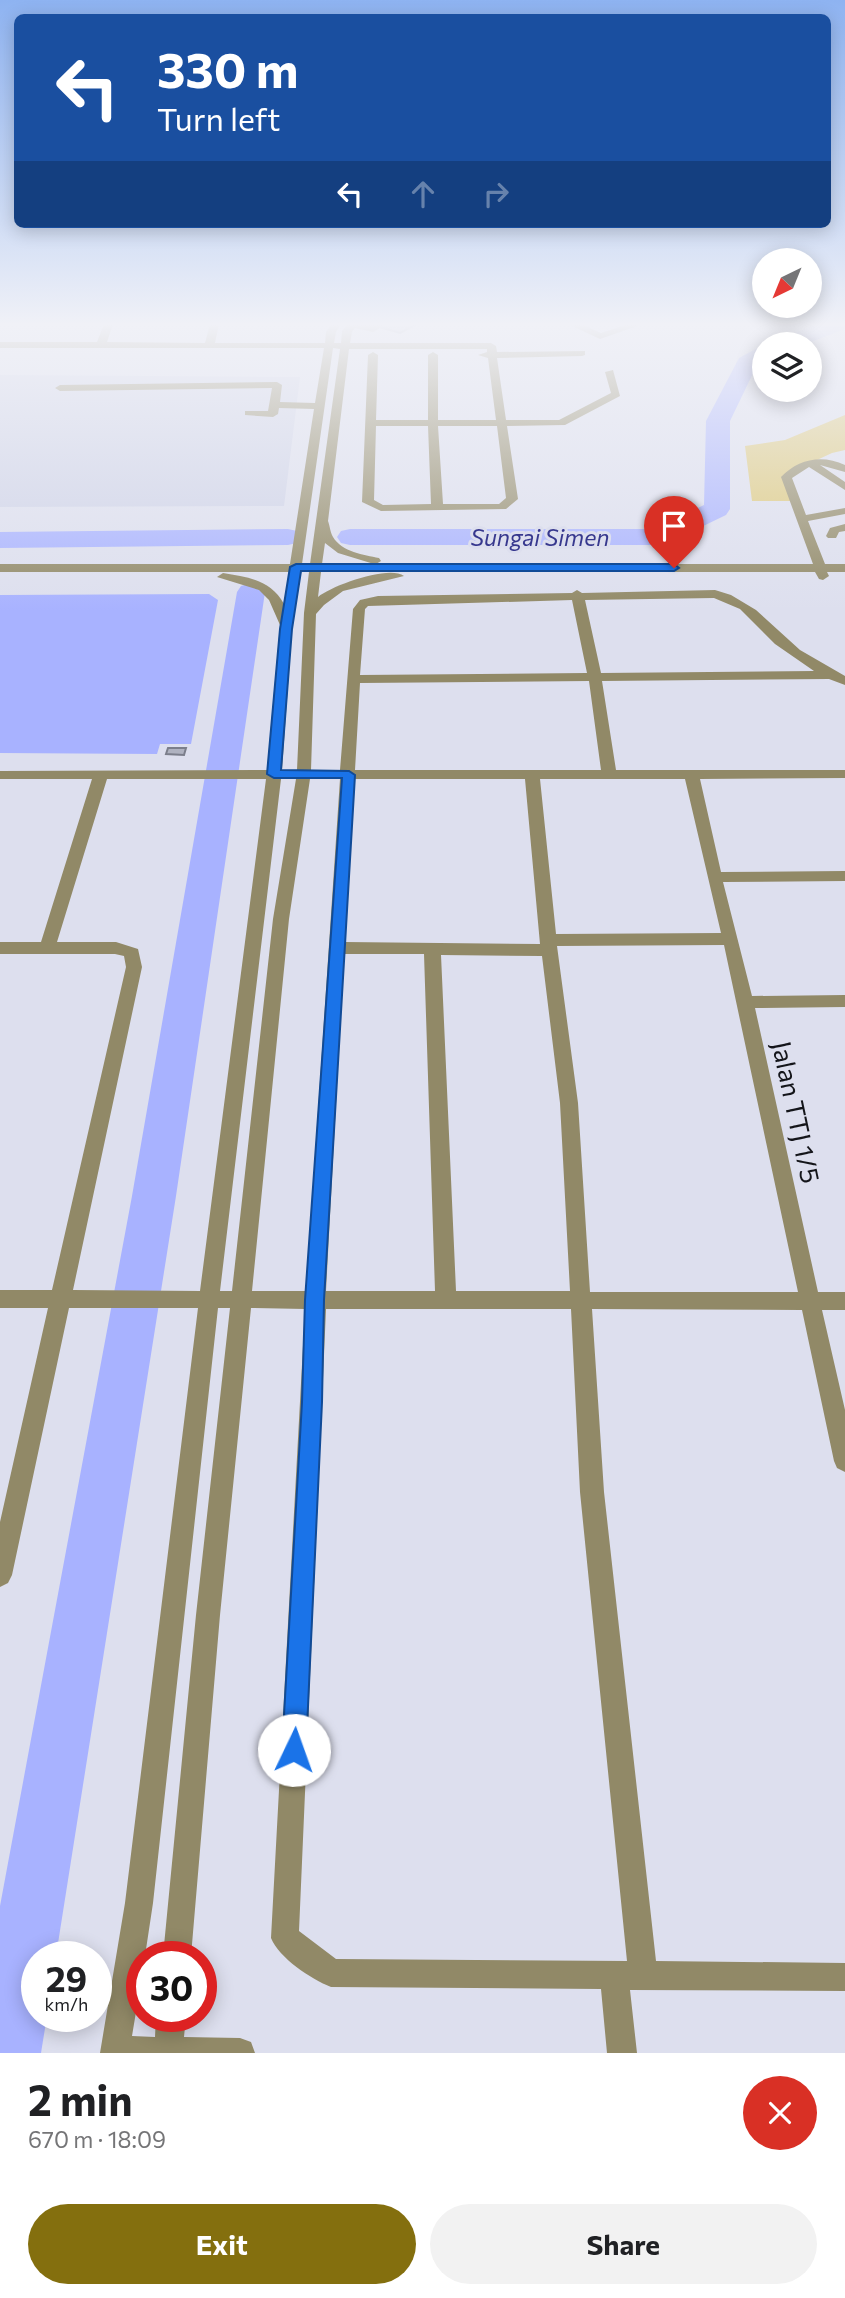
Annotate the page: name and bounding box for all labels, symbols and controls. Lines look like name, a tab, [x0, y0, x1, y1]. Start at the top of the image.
text: 330 m	[157, 38, 298, 98]
icon: left	[42, 42, 133, 133]
text: Turn left	[157, 98, 281, 138]
icon: left	[331, 175, 369, 213]
icon: ahead	[404, 175, 442, 213]
icon: right	[477, 175, 515, 213]
north arrow	[752, 248, 822, 318]
map controls	[752, 248, 822, 402]
button: layers	[752, 332, 822, 402]
pin	[644, 496, 704, 568]
icon: arrive	[655, 507, 693, 545]
water label: Sungai Simen	[471, 523, 609, 551]
street label: Jalan TTJ 1/5	[767, 1038, 827, 1186]
position arrow	[257, 1713, 331, 1787]
speed limit sign: 30	[126, 1941, 217, 2032]
text: 29	[46, 1956, 87, 1999]
text: km/h	[45, 1993, 88, 2015]
text: 2 min	[28, 2073, 133, 2125]
button: close	[743, 2076, 817, 2150]
text: 670 m · 18:09	[28, 2125, 166, 2153]
button: Exit	[28, 2204, 416, 2284]
button: Share	[430, 2204, 817, 2284]

